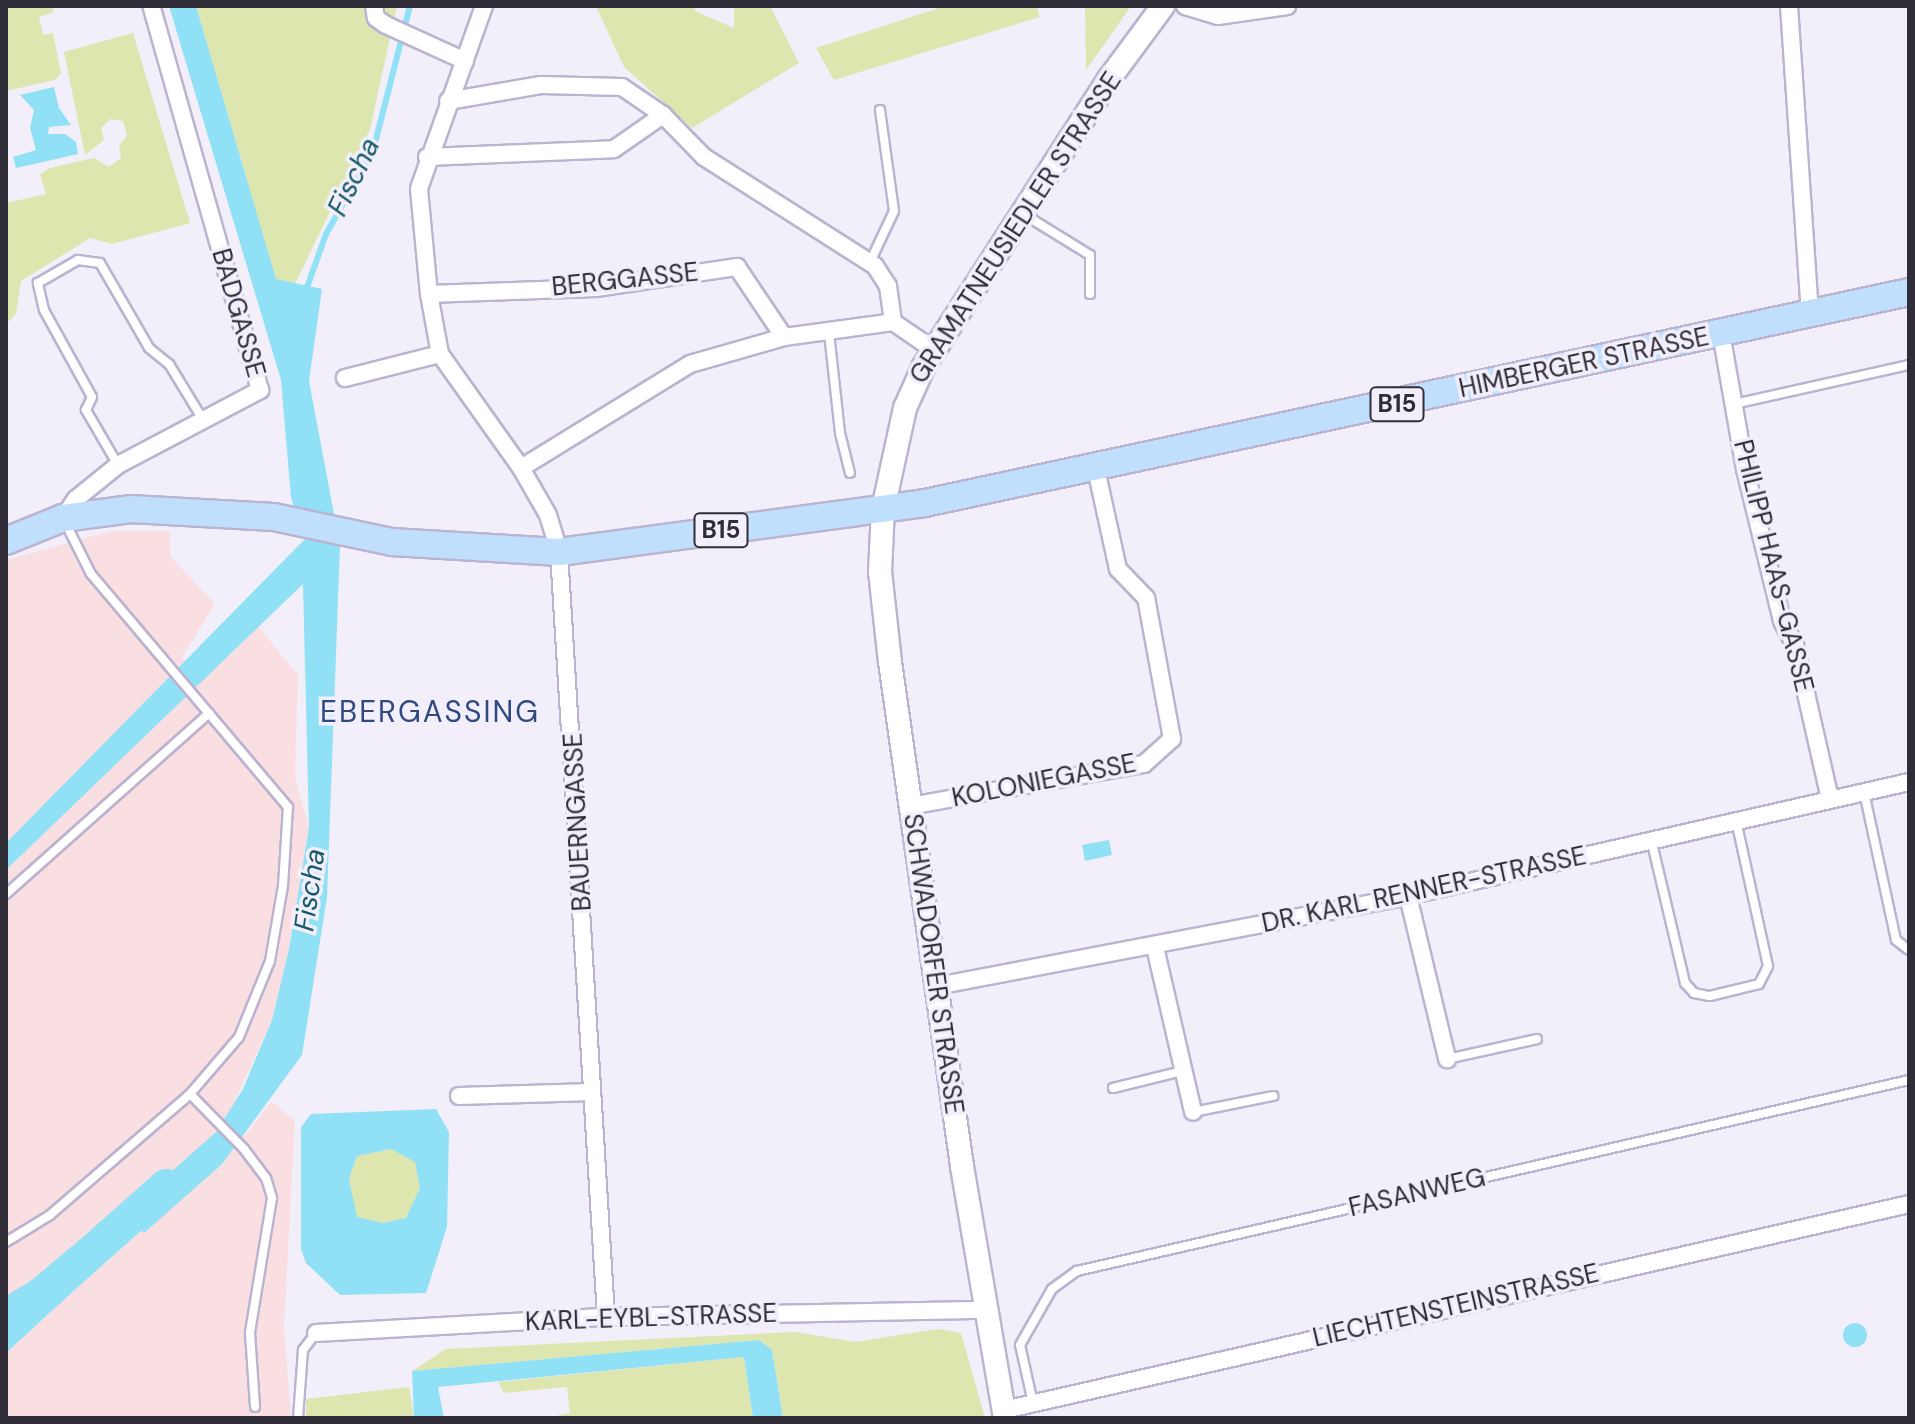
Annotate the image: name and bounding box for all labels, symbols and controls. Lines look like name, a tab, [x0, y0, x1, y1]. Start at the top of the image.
street label: GRAMATNEUSIEDLER STRASSE	[904, 66, 1128, 390]
water label: Fischa	[321, 132, 387, 222]
street label: BADGASSE	[205, 245, 271, 381]
street label: BERGGASSE	[550, 257, 700, 303]
street label: HIMBERGER STRASSE	[1456, 321, 1712, 405]
road number: B15	[1369, 384, 1425, 424]
street label: PHILIPP HAAS-GASSE	[1727, 437, 1819, 695]
road number: B15	[693, 510, 749, 550]
district label: EBERGASSING	[320, 694, 540, 730]
street label: BAUERNGASSE	[558, 732, 598, 912]
street label: KOLONIEGASSE	[949, 748, 1139, 814]
street label: SCHWADORFER STRASSE	[896, 812, 970, 1116]
street label: DR. KARL RENNER-STRASSE	[1259, 840, 1589, 940]
water label: Fischa	[288, 847, 332, 933]
street label: FASANWEG	[1346, 1162, 1488, 1224]
street label: LIECHTENSTEINSTRASSE	[1310, 1258, 1602, 1354]
street label: KARL-EYBL-STRASSE	[524, 1298, 778, 1338]

